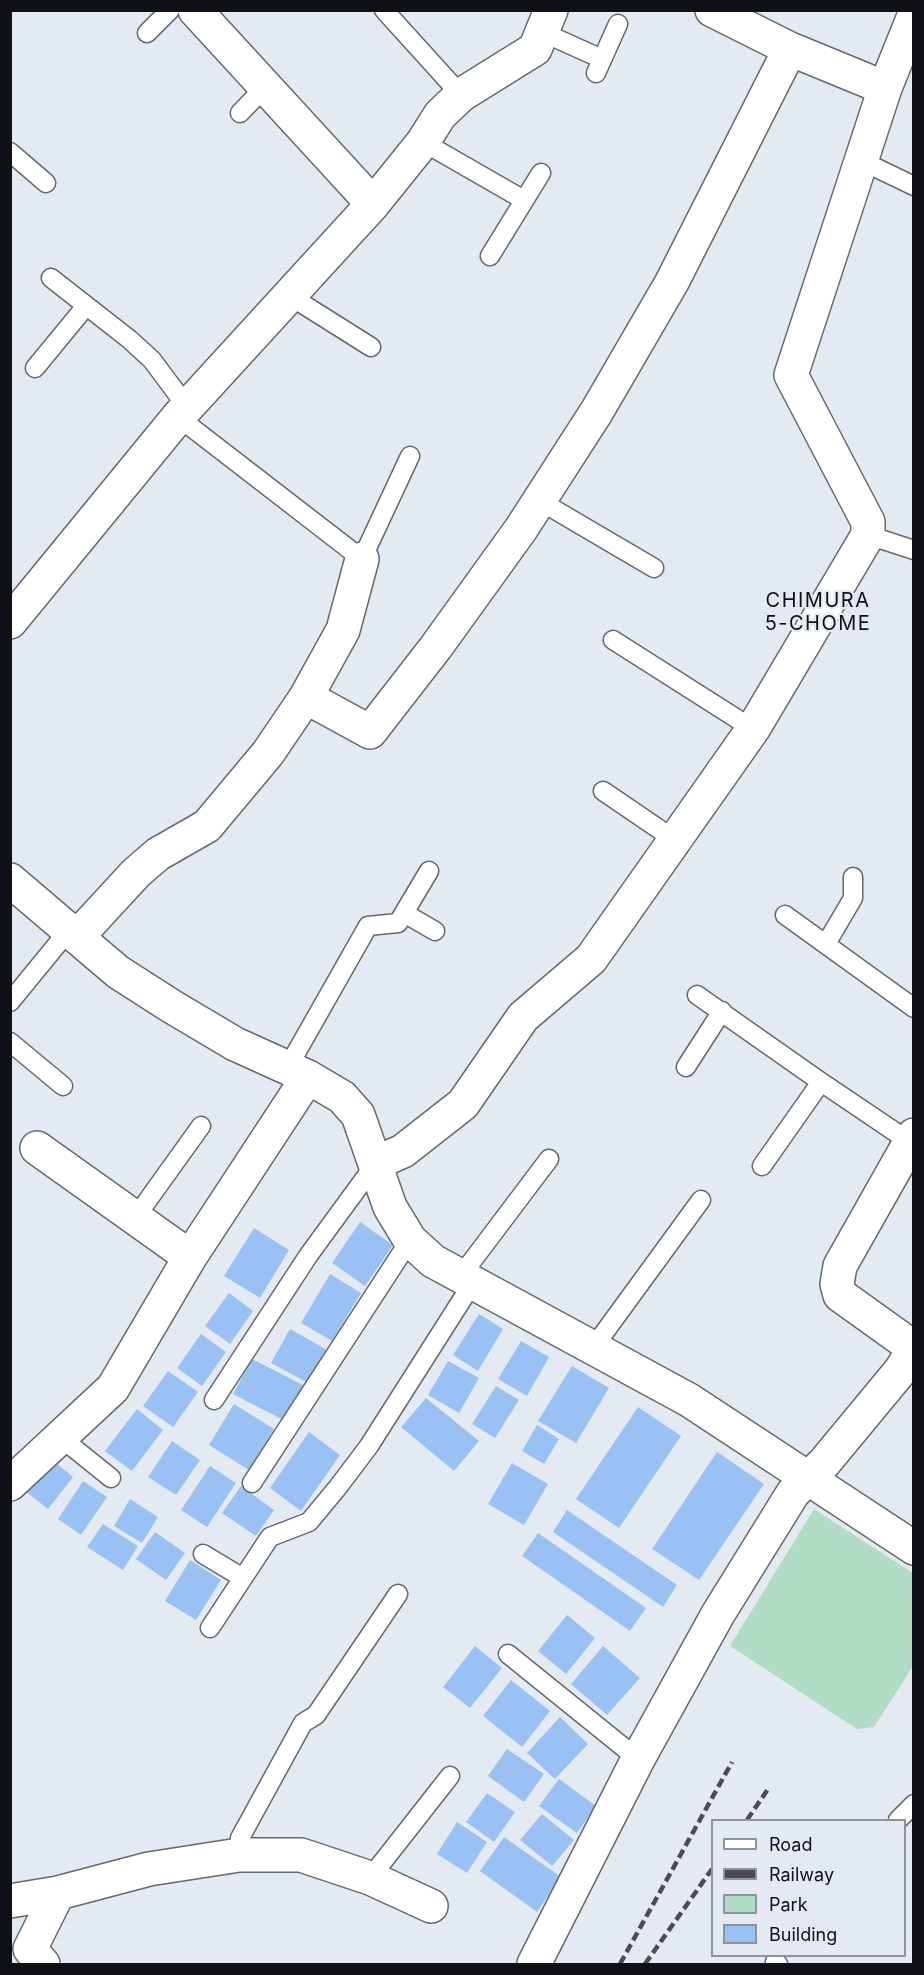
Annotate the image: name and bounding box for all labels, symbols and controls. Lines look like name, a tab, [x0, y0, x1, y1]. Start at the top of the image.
district label: CHIMURA 5-CHOME	[765, 589, 871, 636]
legend	[711, 1819, 906, 1957]
text: Road	[769, 1834, 812, 1855]
text: Railway	[769, 1864, 834, 1885]
text: Park	[769, 1894, 808, 1915]
text: Building	[769, 1924, 837, 1945]

